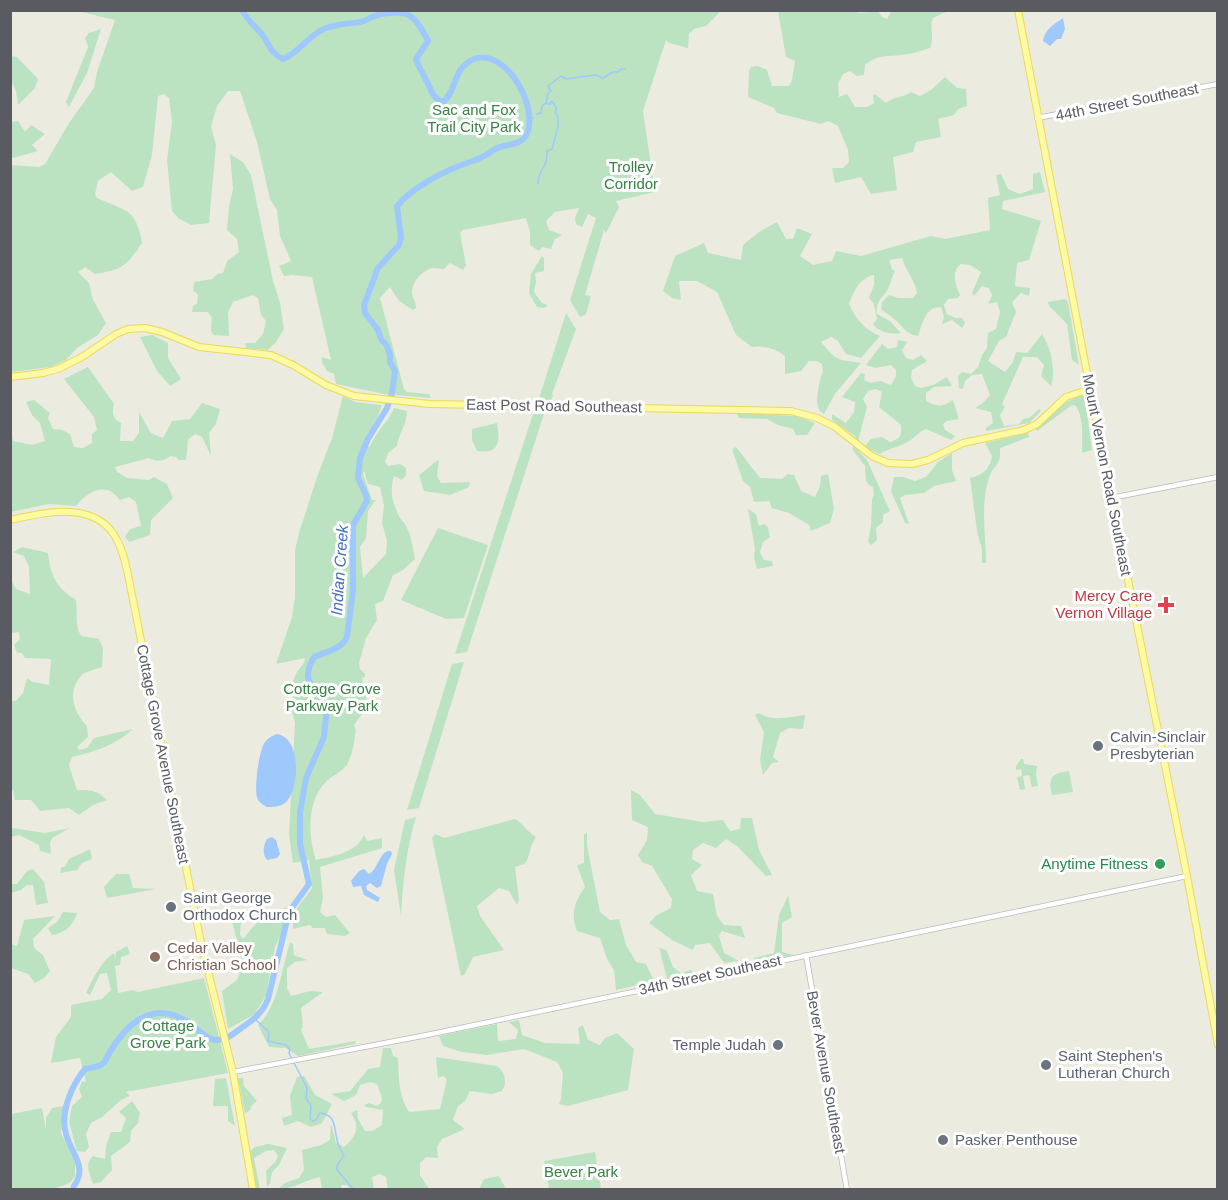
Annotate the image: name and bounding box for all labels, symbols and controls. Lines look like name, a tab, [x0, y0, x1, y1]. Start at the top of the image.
street label: 44th Street Southeast	[1054, 79, 1201, 124]
park label: Sac and Fox Trail City Park	[427, 101, 521, 135]
park label: Trolley Corridor	[604, 158, 658, 192]
street label: Mount Vernon Road Southeast	[1080, 373, 1136, 578]
street label: East Post Road Southeast	[466, 395, 643, 416]
water label: Indian Creek	[328, 523, 351, 616]
place label: Mercy Care Vernon Village	[1056, 587, 1152, 621]
marker: Mercy Care Vernon Village	[1157, 596, 1175, 614]
street label: Cottage Grove Avenue Southeast	[134, 643, 193, 866]
park label: Cottage Grove Parkway Park	[283, 680, 381, 714]
place label: Calvin-Sinclair Presbyterian	[1110, 728, 1206, 762]
marker: Calvin-Sinclair Presbyterian	[1091, 739, 1105, 753]
place label: Anytime Fitness	[1041, 855, 1148, 872]
marker: Anytime Fitness	[1153, 857, 1167, 871]
place label: Saint George Orthodox Church	[183, 889, 297, 923]
marker: Saint George Orthodox Church	[164, 900, 178, 914]
place label: Cedar Valley Christian School	[167, 939, 276, 973]
marker: Cedar Valley Christian School	[148, 950, 162, 964]
street label: 34th Street Southeast	[637, 951, 783, 998]
street label: Bever Avenue Southeast	[804, 989, 849, 1155]
park label: Cottage Grove Park	[130, 1017, 206, 1051]
place label: Temple Judah	[673, 1036, 766, 1053]
marker: Temple Judah	[771, 1038, 785, 1052]
place label: Saint Stephen's Lutheran Church	[1058, 1047, 1170, 1081]
marker: Saint Stephen's Lutheran Church	[1039, 1058, 1053, 1072]
place label: Pasker Penthouse	[955, 1131, 1078, 1148]
marker: Pasker Penthouse	[936, 1133, 950, 1147]
park label: Bever Park	[544, 1163, 619, 1180]

